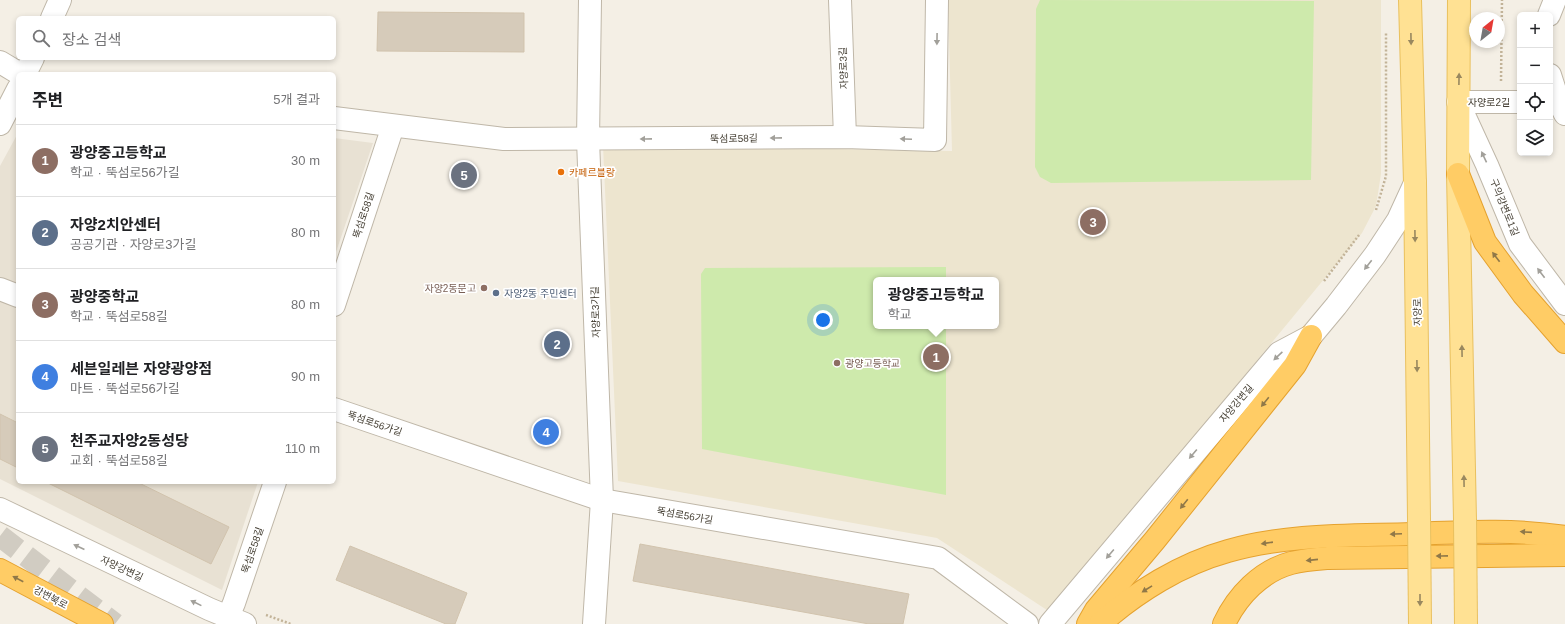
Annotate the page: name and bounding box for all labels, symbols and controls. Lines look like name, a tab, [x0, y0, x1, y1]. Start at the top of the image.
north arrow	[1469, 12, 1505, 48]
map controls	[1517, 12, 1553, 156]
button: +	[1517, 12, 1553, 48]
search box	[16, 16, 336, 60]
icon: search	[30, 27, 52, 49]
text: 장소 검색	[62, 31, 121, 48]
one-way arrow	[933, 33, 940, 45]
one-way arrow	[1408, 33, 1414, 46]
street label: 자양로3길	[837, 47, 850, 89]
button: −	[1517, 48, 1553, 84]
one-way arrow	[1455, 73, 1462, 85]
button: locate	[1517, 84, 1553, 120]
text: 주변	[32, 91, 63, 110]
text: 5개 결과	[273, 92, 320, 107]
street label: 자양로2길	[1468, 97, 1510, 108]
button: layers	[1517, 120, 1553, 156]
street label: 뚝섬로58길	[710, 133, 758, 144]
one-way arrow	[769, 135, 782, 141]
one-way arrow	[639, 136, 652, 142]
one-way arrow	[899, 136, 912, 142]
text: 광양중고등학교	[70, 144, 167, 161]
one-way arrow	[1480, 151, 1487, 163]
text: 1	[41, 153, 49, 168]
text: 30 m	[291, 153, 320, 168]
pin: 5	[451, 160, 477, 190]
text: 학교 · 뚝섬로56가길	[70, 165, 180, 180]
marker: 카페르블랑	[556, 167, 566, 177]
place label: 카페르블랑	[569, 167, 615, 178]
street label: 구의강변로1길	[1488, 177, 1521, 237]
street label: 뚝섬로58길	[351, 191, 376, 240]
pin: 3	[1080, 207, 1106, 237]
text: 자양2치안센터	[70, 216, 161, 233]
text: 2	[41, 225, 49, 240]
text: 80 m	[291, 225, 320, 240]
one-way arrow	[1412, 230, 1419, 242]
text: 공공기관 · 자양로3가길	[70, 237, 196, 252]
one-way arrow	[1492, 252, 1501, 263]
one-way arrow	[1364, 259, 1372, 270]
one-way arrow	[1537, 267, 1546, 278]
popup	[873, 277, 999, 329]
place label: 자양2동문고	[424, 283, 476, 294]
marker: 자양2동문고	[479, 283, 489, 293]
street label: 자양로3가길	[589, 286, 602, 338]
text: 광양중고등학교	[888, 286, 984, 303]
text: 광양중학교	[70, 288, 139, 305]
marker: 자양2동 주민센터	[491, 288, 501, 298]
place label: 자양2동 주민센터	[504, 288, 577, 299]
text: 3	[41, 297, 49, 312]
text: 80 m	[291, 297, 320, 312]
street label: 자양로	[1412, 298, 1423, 326]
text: 학교	[888, 307, 912, 322]
text: 학교 · 뚝섬로58길	[70, 309, 168, 324]
your location	[813, 310, 833, 330]
pin: 2	[544, 329, 570, 359]
pin: 1	[923, 342, 949, 372]
one-way arrow	[1458, 345, 1465, 357]
one-way arrow	[1273, 351, 1283, 360]
marker: 광양고등학교	[832, 358, 842, 368]
place label: 광양고등학교	[845, 358, 900, 369]
text: 세븐일레븐 자양광양점	[70, 360, 212, 377]
one-way arrow	[1414, 360, 1420, 373]
text: 4	[41, 369, 49, 384]
text: 90 m	[291, 369, 320, 384]
text: 마트 · 뚝섬로56가길	[70, 381, 180, 396]
street label: 자양강변길	[1217, 382, 1255, 424]
one-way arrow	[1261, 397, 1269, 408]
street label: 뚝섬로56가길	[346, 409, 404, 438]
pin: 4	[533, 417, 559, 447]
text: 천주교자양2동성당	[70, 432, 189, 449]
text: 5	[41, 441, 49, 456]
text: 110 m	[285, 441, 320, 456]
one-way arrow	[1189, 449, 1198, 460]
text: 교회 · 뚝섬로58길	[70, 453, 168, 468]
one-way arrow	[1461, 474, 1467, 487]
one-way arrow	[1179, 498, 1188, 509]
street label: 뚝섬로56가길	[656, 505, 714, 526]
street label: 뚝섬로58길	[239, 526, 265, 575]
one-way arrow	[1520, 529, 1532, 536]
one-way arrow	[1389, 531, 1402, 537]
one-way arrow	[1261, 540, 1273, 546]
one-way arrow	[73, 544, 84, 550]
one-way arrow	[1105, 548, 1114, 559]
one-way arrow	[1435, 553, 1448, 559]
street label: 자양강변길	[99, 554, 145, 583]
one-way arrow	[1306, 556, 1318, 563]
one-way arrow	[12, 576, 24, 583]
street label: 강변북로	[32, 584, 70, 611]
one-way arrow	[1141, 585, 1152, 593]
one-way arrow	[1417, 594, 1423, 607]
one-way arrow	[190, 600, 202, 606]

